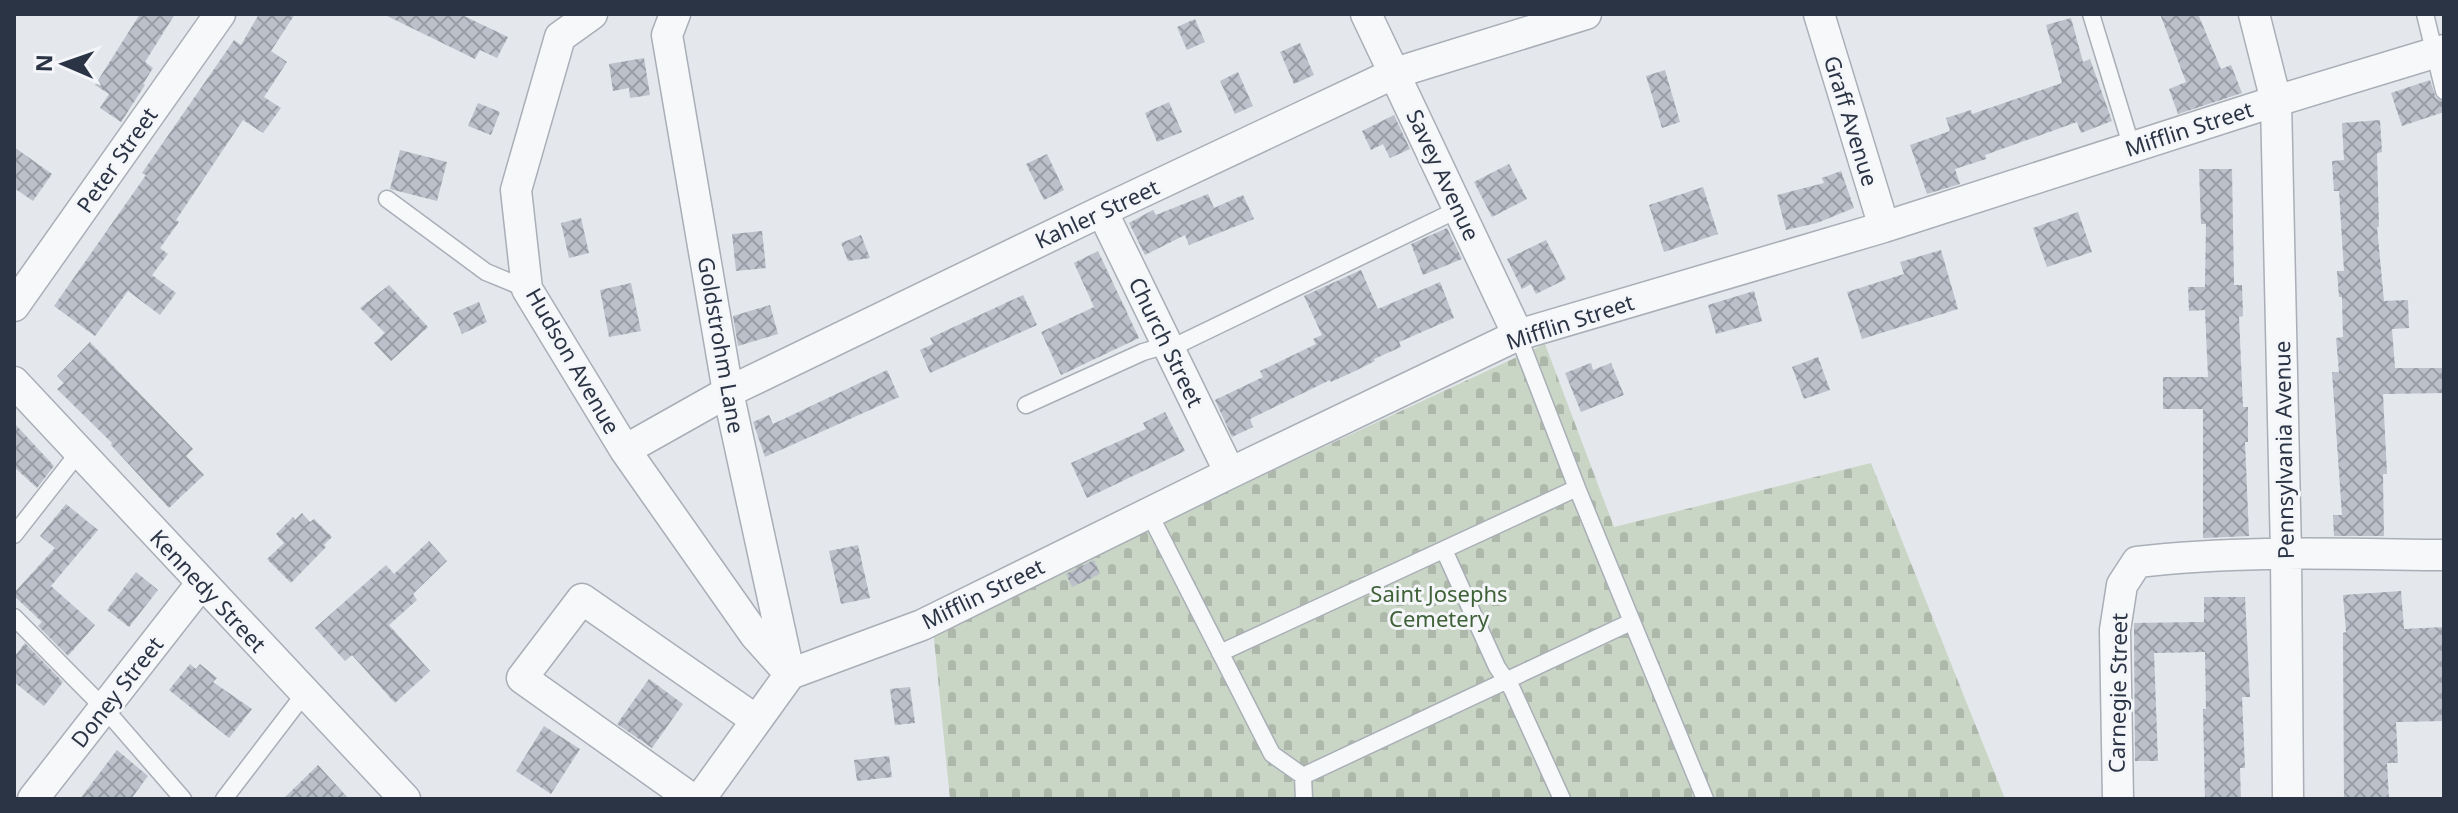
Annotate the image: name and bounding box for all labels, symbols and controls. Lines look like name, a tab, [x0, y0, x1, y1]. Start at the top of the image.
north arrow	[24, 24, 104, 104]
street label: Graff Avenue	[1818, 52, 1886, 190]
text: N	[28, 54, 58, 73]
street label: Mifflin Street	[2121, 93, 2257, 163]
street label: Peter Street	[69, 101, 164, 218]
street label: Savey Avenue	[1400, 104, 1487, 245]
street label: Kahler Street	[1030, 171, 1164, 255]
street label: Goldstrohm Lane	[692, 254, 752, 435]
street label: Church Street	[1123, 272, 1211, 412]
street label: Hudson Avenue	[520, 282, 628, 439]
street label: Mifflin Street	[1502, 286, 1638, 356]
street label: Pennsylvania Avenue	[2266, 341, 2300, 559]
street label: Kennedy Street	[144, 522, 273, 658]
street label: Mifflin Street	[916, 550, 1049, 636]
park label: Saint Josephs Cemetery	[1370, 578, 1508, 633]
street label: Carnegie Street	[2101, 613, 2133, 773]
street label: Doney Street	[63, 630, 169, 753]

